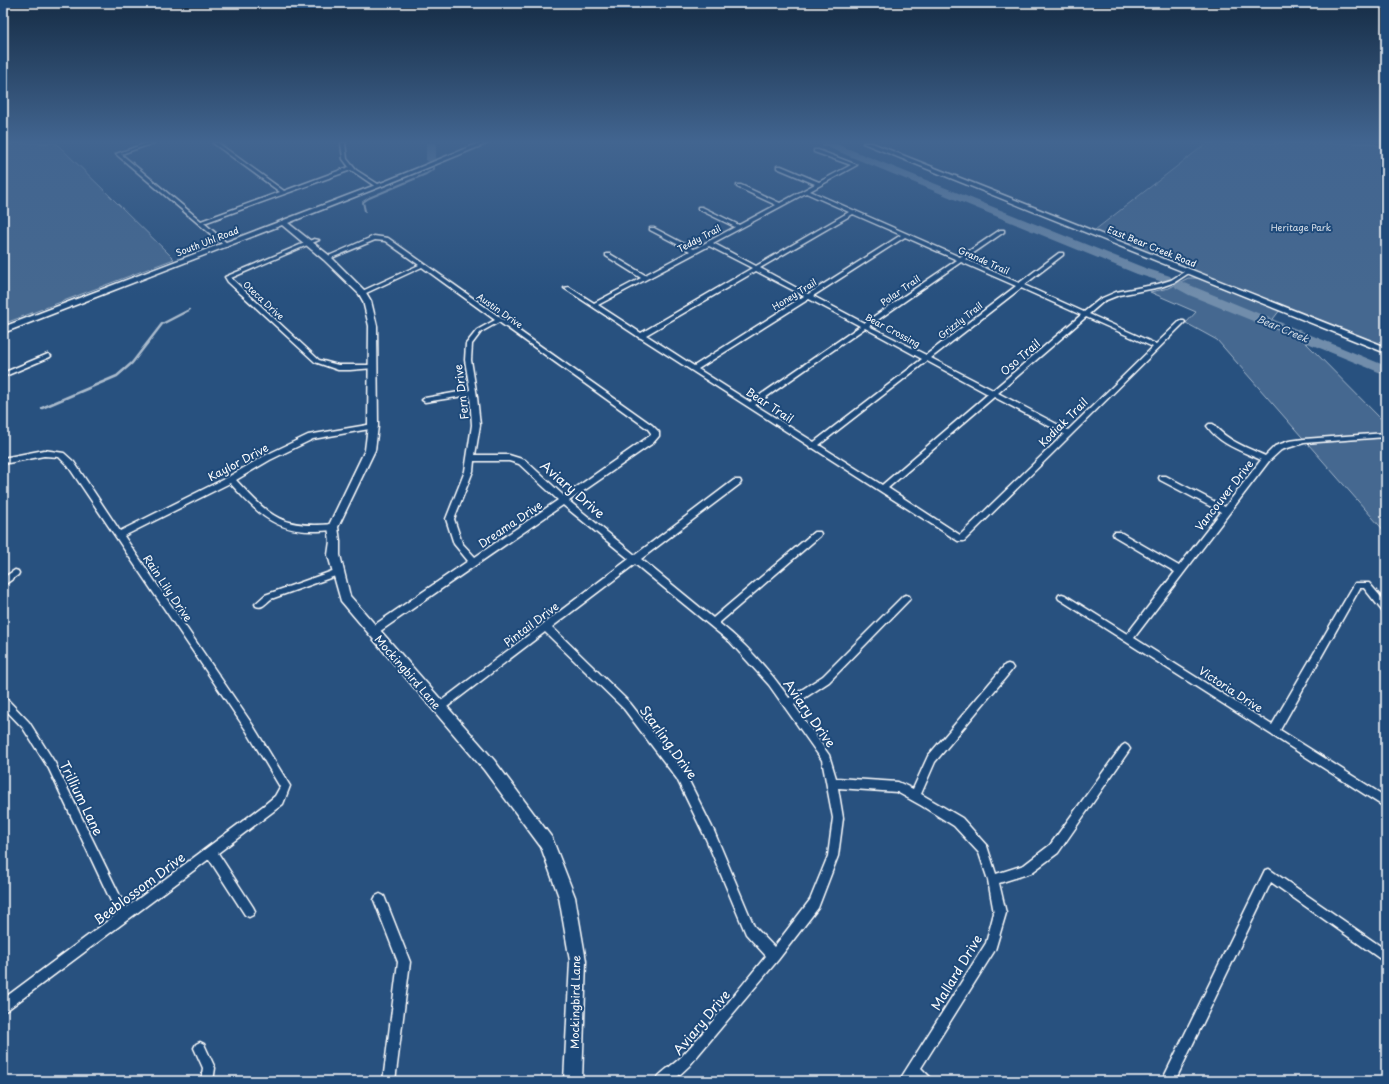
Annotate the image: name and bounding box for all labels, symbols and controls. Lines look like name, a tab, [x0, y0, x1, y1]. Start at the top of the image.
park label: Heritage Park	[1271, 220, 1332, 234]
street label: Teddy Trail	[675, 221, 723, 255]
street label: East Bear Creek Road	[1105, 222, 1199, 270]
street label: South Uhl Road	[174, 223, 240, 259]
street label: Grande Trail	[956, 242, 1012, 278]
street label: Polar Trail	[877, 271, 923, 309]
street label: Honey Trail	[769, 275, 819, 313]
street label: Oteca Drive	[240, 277, 288, 323]
street label: Austin Drive	[474, 289, 526, 331]
street label: Grizzly Trail	[935, 298, 985, 342]
street label: Bear Crossing	[863, 310, 923, 350]
water label: Bear Creek	[1255, 310, 1312, 346]
street label: Oso Trail	[996, 335, 1044, 379]
street label: Fern Drive	[449, 363, 473, 421]
street label: Bear Trail	[743, 383, 797, 427]
street label: Kodiak Trail	[1035, 394, 1091, 450]
street label: Kaylor Drive	[205, 439, 272, 485]
street label: Aviary Drive	[537, 456, 609, 522]
street label: Vancouver Drive	[1191, 456, 1257, 534]
street label: Dreama Drive	[475, 496, 545, 552]
street label: Rain Lily Drive	[139, 551, 197, 625]
street label: Pintail Drive	[500, 598, 562, 650]
street label: Mockingbird Lane	[371, 631, 445, 713]
street label: Victoria Drive	[1196, 662, 1266, 716]
street label: Aviary Drive	[779, 675, 841, 751]
street label: Starling Drive	[636, 701, 702, 783]
street label: Trillium Lane	[56, 757, 108, 839]
street label: Beeblossom Drive	[89, 847, 189, 929]
street label: Mallard Drive	[926, 930, 986, 1013]
street label: Mockingbird Lane	[566, 955, 584, 1049]
street label: Aviary Drive	[668, 985, 734, 1059]

